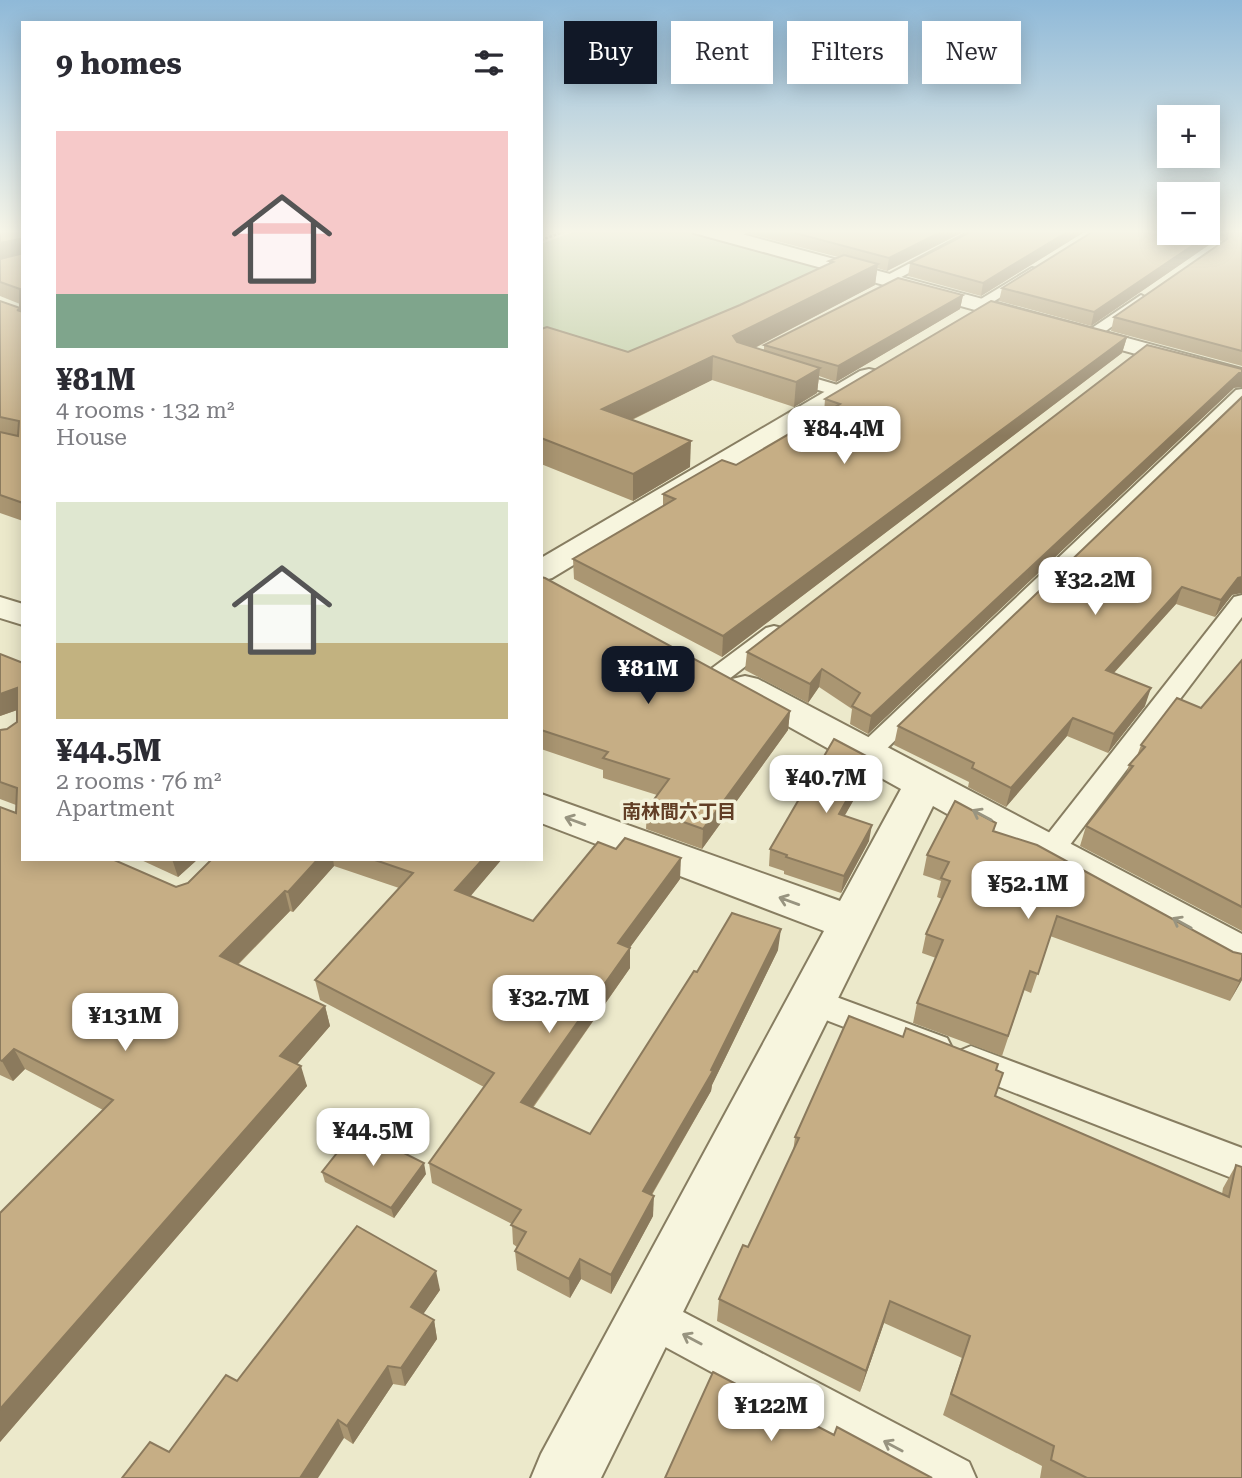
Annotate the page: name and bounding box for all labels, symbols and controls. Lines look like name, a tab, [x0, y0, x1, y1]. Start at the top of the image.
chip: Buy	[564, 21, 657, 84]
chip: Rent	[671, 21, 773, 84]
chip: Filters	[787, 21, 908, 84]
chip: New	[922, 21, 1021, 84]
icon: filters	[470, 44, 508, 82]
text: 9 homes	[56, 46, 182, 81]
map controls	[1157, 105, 1220, 245]
button: +	[1157, 105, 1220, 168]
icon: home	[219, 176, 345, 302]
button: −	[1157, 182, 1220, 245]
text: ¥81M	[56, 362, 135, 397]
text: 4 rooms · 132 m²	[56, 397, 234, 424]
pin: ¥84.4M	[787, 406, 901, 466]
text: ¥84.4M	[804, 415, 884, 442]
text: House	[56, 424, 127, 451]
icon: home	[219, 547, 345, 673]
pin: ¥32.2M	[1038, 558, 1152, 617]
text: ¥32.2M	[1055, 566, 1135, 593]
pin: ¥81M	[607, 646, 689, 706]
text: ¥81M	[618, 655, 678, 682]
text: ¥44.5M	[56, 733, 162, 768]
pin: ¥40.7M	[769, 756, 883, 815]
text: ¥40.7M	[786, 764, 866, 791]
text: 2 rooms · 76 m²	[56, 768, 222, 795]
text: Apartment	[56, 795, 175, 822]
district label: 南林間六丁目	[622, 800, 736, 823]
one-way arrow	[972, 808, 993, 821]
one-way arrow	[565, 814, 587, 826]
pin: ¥52.1M	[971, 862, 1085, 921]
text: ¥52.1M	[988, 870, 1068, 897]
one-way arrow	[778, 893, 800, 906]
one-way arrow	[1172, 916, 1193, 929]
pin: ¥32.7M	[492, 976, 606, 1035]
text: ¥32.7M	[509, 984, 589, 1011]
pin: ¥131M	[76, 993, 174, 1053]
text: ¥131M	[88, 1002, 162, 1029]
pin: ¥44.5M	[316, 1108, 430, 1168]
text: ¥44.5M	[333, 1117, 413, 1144]
one-way arrow	[683, 1331, 703, 1345]
pin: ¥122M	[722, 1384, 820, 1443]
text: ¥122M	[734, 1392, 808, 1419]
one-way arrow	[883, 1439, 904, 1452]

